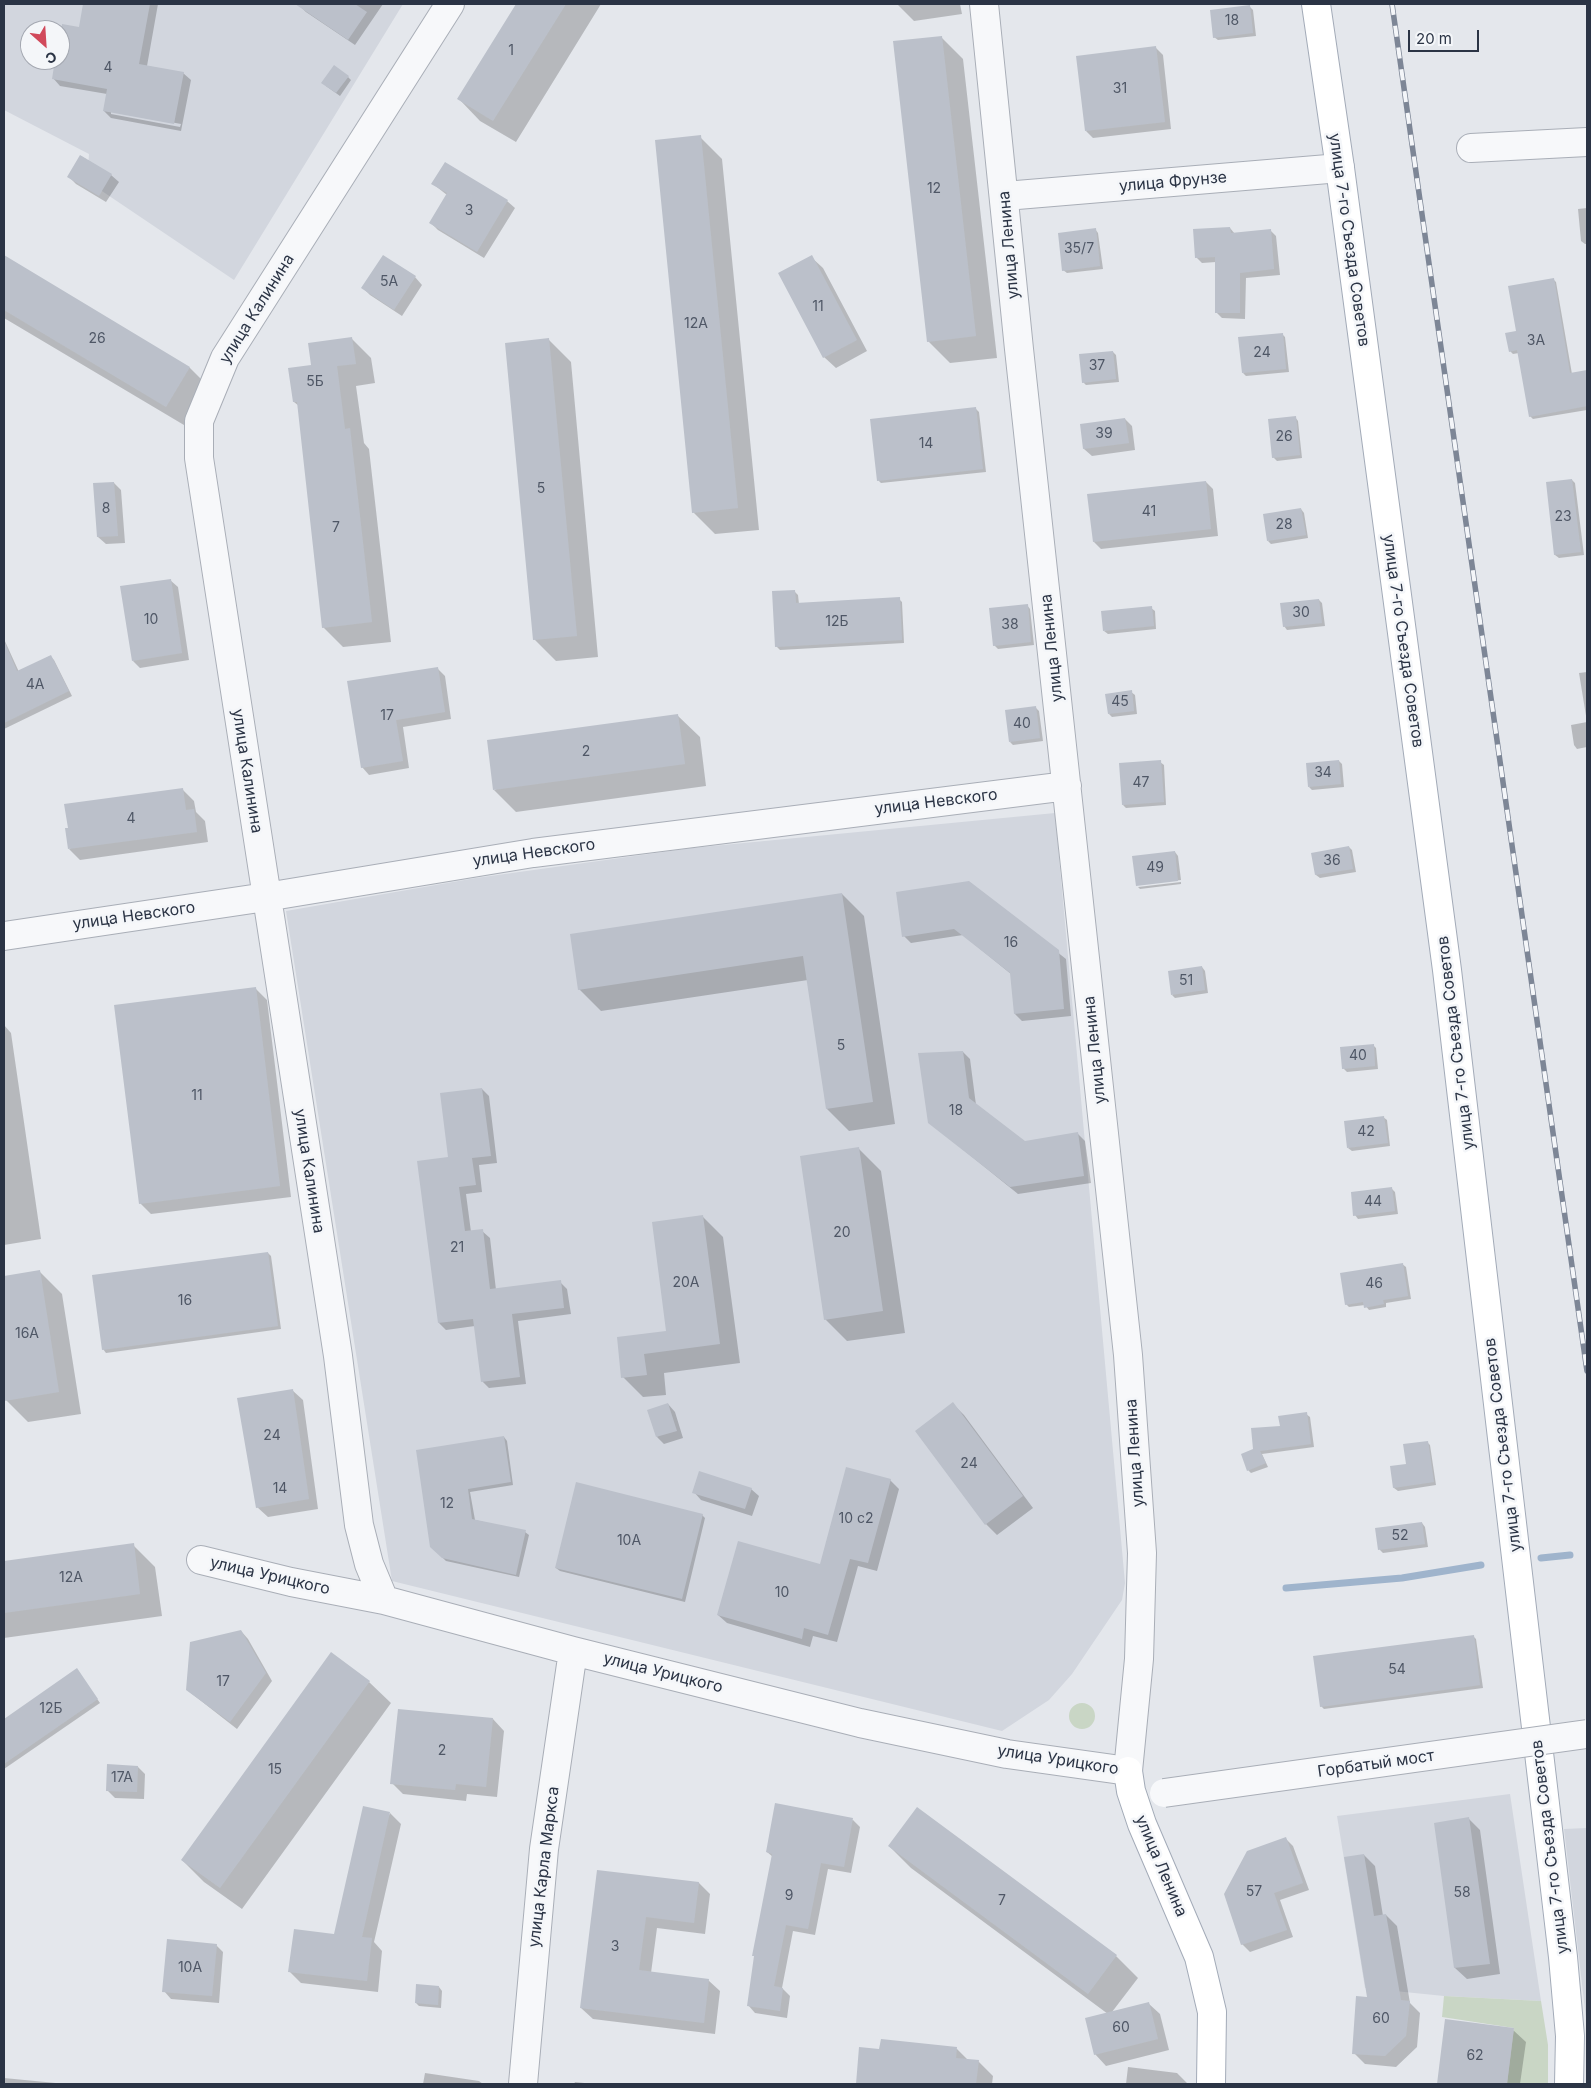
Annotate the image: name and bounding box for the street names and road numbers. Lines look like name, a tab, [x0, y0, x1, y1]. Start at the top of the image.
street label: улица 7-го Съезда Советов	[1325, 132, 1373, 348]
street label: улица Фрунзе	[1118, 168, 1228, 196]
street label: улица Ленина	[995, 190, 1023, 300]
street label: улица Калинина	[216, 251, 298, 367]
street label: улица 7-го Съезда Советов	[1379, 533, 1427, 749]
street label: улица Ленина	[1037, 593, 1067, 703]
street label: улица Калинина	[228, 707, 266, 835]
street label: улица Невского	[874, 785, 998, 819]
street label: улица Невского	[471, 835, 597, 871]
street label: улица Невского	[71, 898, 197, 934]
street label: улица 7-го Съезда Советов	[1433, 935, 1479, 1151]
street label: улица Ленина	[1080, 995, 1110, 1105]
street label: улица Калинина	[290, 1107, 328, 1235]
street label: улица 7-го Съезда Советов	[1480, 1337, 1526, 1553]
street label: улица Ленина	[1122, 1398, 1148, 1508]
street label: улица Урицкого	[208, 1553, 332, 1599]
street label: улица Урицкого	[601, 1649, 725, 1697]
street label: улица 7-го Съезда Советов	[1527, 1739, 1573, 1955]
street label: улица Урицкого	[996, 1741, 1120, 1779]
street label: Горбатый мост	[1316, 1746, 1436, 1782]
street label: улица Карла Маркса	[525, 1785, 563, 1949]
street label: улица Ленина	[1131, 1812, 1191, 1920]

